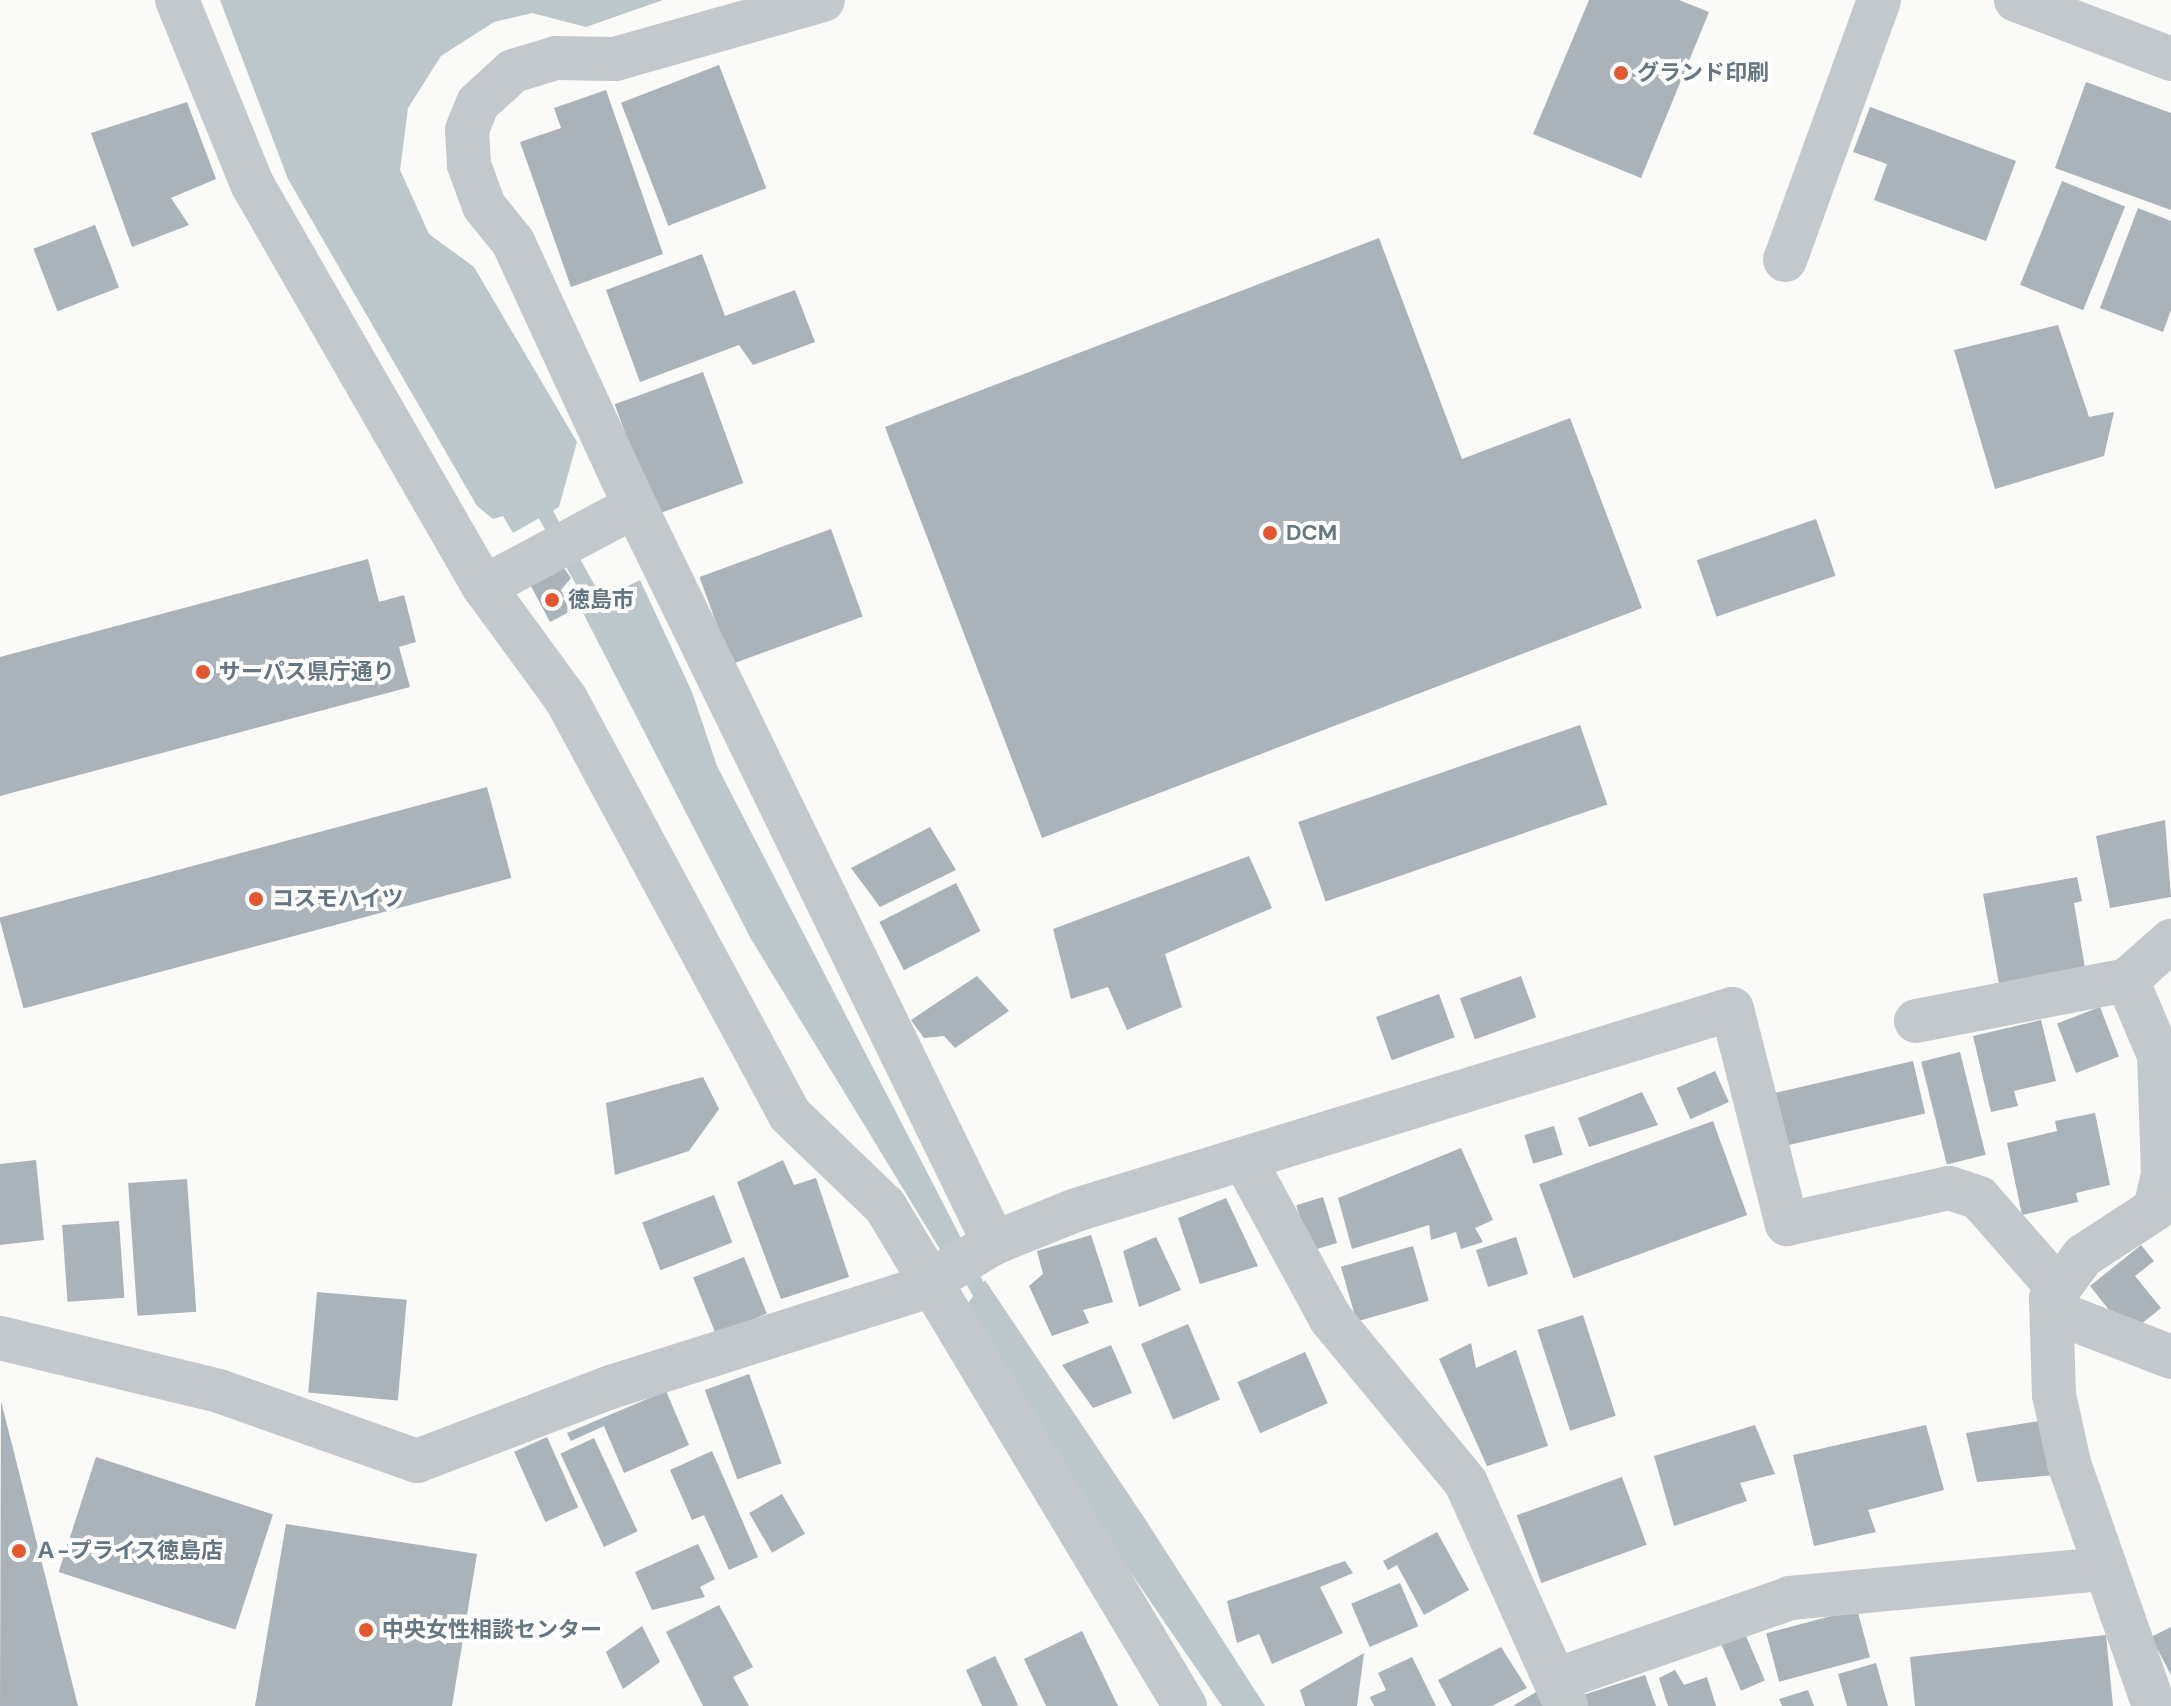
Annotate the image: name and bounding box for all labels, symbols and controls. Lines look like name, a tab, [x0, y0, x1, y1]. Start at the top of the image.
place label: グランド印刷	[1637, 60, 1769, 86]
marker: グランド印刷	[1612, 64, 1630, 82]
place label: DCM	[1286, 520, 1337, 546]
marker: DCM	[1261, 524, 1279, 542]
place label: 徳島市	[568, 587, 634, 613]
marker: 徳島市	[543, 591, 561, 609]
place label: サーパス県庁通り	[219, 659, 395, 685]
marker: サーパス県庁通り	[194, 663, 212, 681]
place label: コスモハイツ	[272, 886, 404, 912]
marker: コスモハイツ	[247, 890, 265, 908]
place label: Ａ−プライス徳島店	[35, 1538, 224, 1564]
marker: Ａ−プライス徳島店	[10, 1542, 28, 1560]
place label: 中央女性相談センター	[382, 1617, 602, 1643]
marker: 中央女性相談センター	[357, 1621, 375, 1639]

